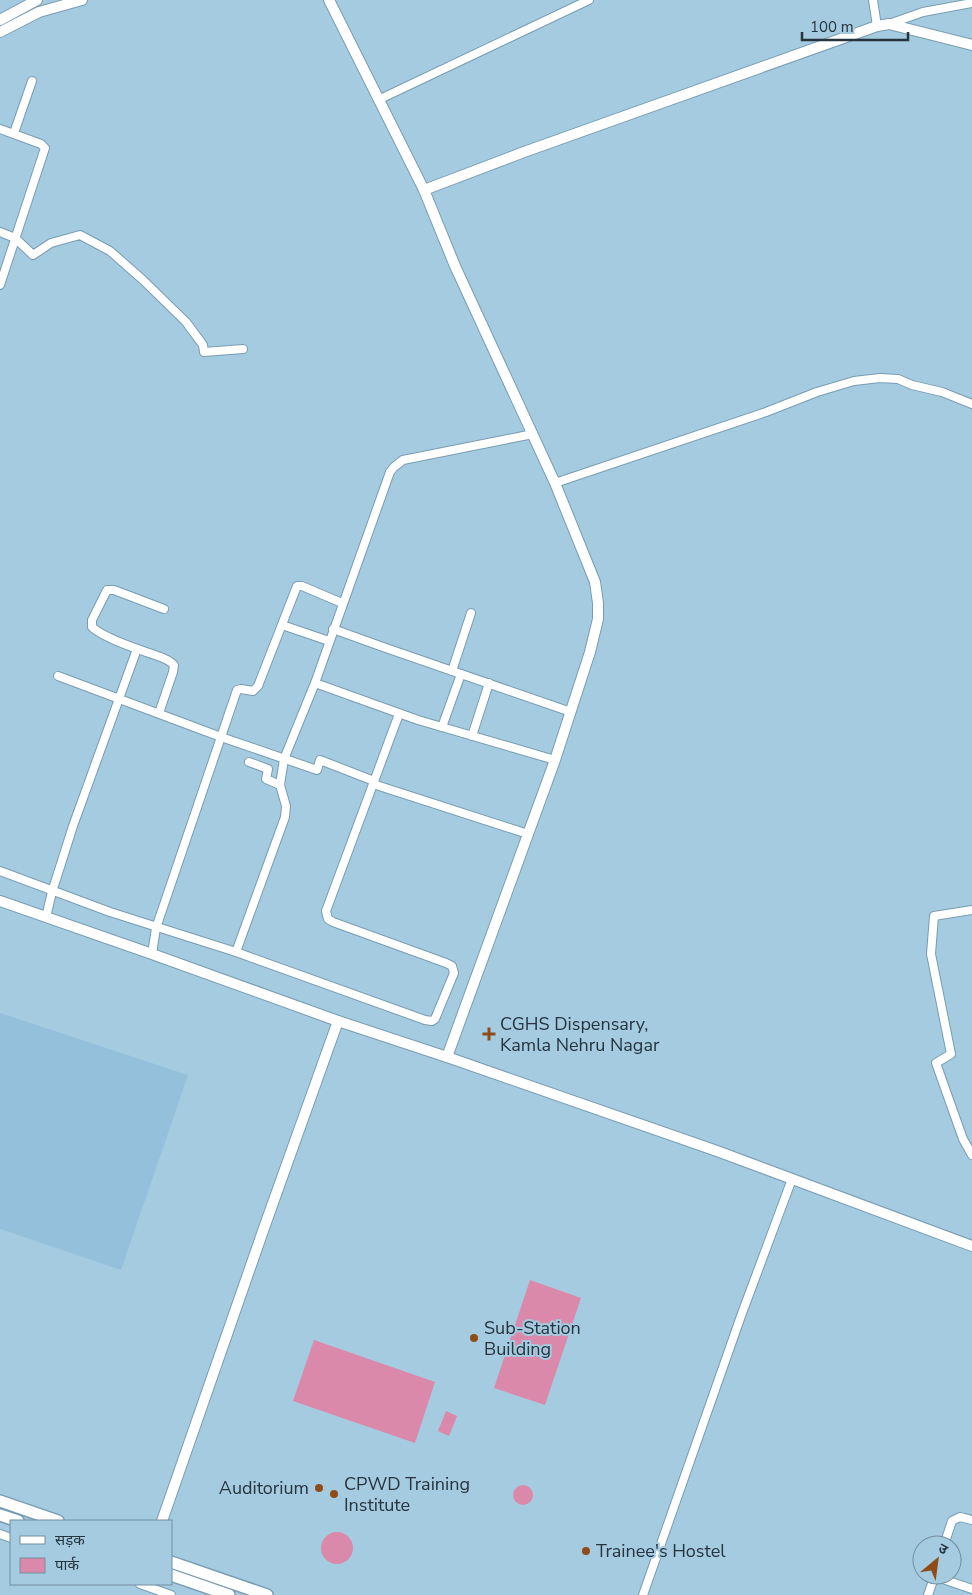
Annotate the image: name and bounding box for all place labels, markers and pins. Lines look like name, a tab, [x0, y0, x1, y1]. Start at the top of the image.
place label: CGHS Dispensary, Kamla Nehru Nagar	[500, 1012, 660, 1057]
marker: CGHS Dispensary, Kamla Nehru Nagar	[482, 1027, 496, 1041]
place label: Sub-Station Building	[484, 1316, 581, 1361]
marker: Sub-Station Building	[468, 1332, 480, 1344]
place label: CPWD Training Institute	[344, 1472, 470, 1517]
place label: Auditorium	[219, 1476, 309, 1500]
marker: Auditorium	[313, 1482, 325, 1494]
marker: CPWD Training Institute	[328, 1488, 340, 1500]
place label: Trainee's Hostel	[596, 1539, 726, 1563]
marker: Trainee's Hostel	[580, 1545, 592, 1557]

